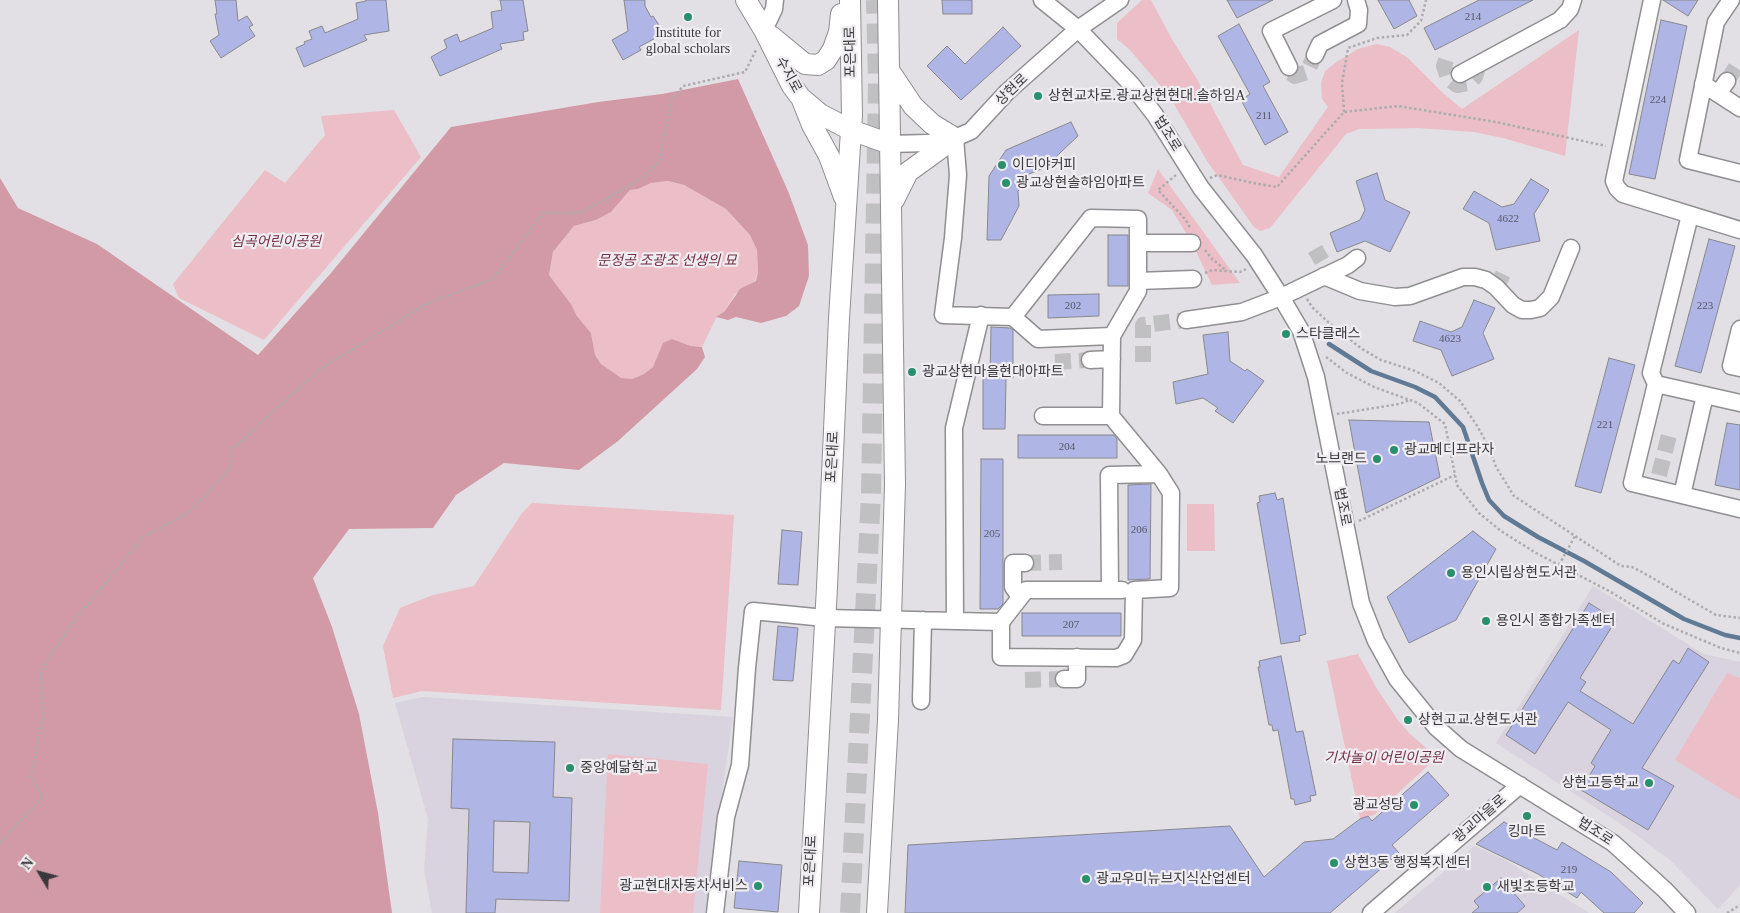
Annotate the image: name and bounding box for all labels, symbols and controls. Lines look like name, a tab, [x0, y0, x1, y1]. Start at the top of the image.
house number: 214	[1465, 10, 1481, 24]
marker: Institute for global scholars	[682, 11, 694, 23]
place label: Institute for global scholars	[646, 25, 730, 58]
street label: 포은대로	[842, 26, 860, 78]
street label: 수지로	[771, 54, 805, 96]
street label: 상현로	[992, 71, 1032, 109]
place label: 상현교차로.광교상현현대.솔하임A	[1048, 88, 1245, 104]
marker: 상현교차로.광교상현현대.솔하임A	[1032, 90, 1044, 102]
house number: 224	[1650, 93, 1666, 107]
house number: 211	[1256, 109, 1272, 123]
street label: 법조로	[1150, 113, 1184, 155]
place label: 이디야커피	[1012, 157, 1076, 173]
marker: 이디야커피	[996, 159, 1008, 171]
place label: 광교상현솔하임아파트	[1016, 175, 1145, 191]
marker: 광교상현솔하임아파트	[1000, 177, 1012, 189]
house number: 4622	[1497, 212, 1519, 226]
park label: 심곡어린이공원	[231, 234, 321, 250]
park label: 문정공 조광조 선생의 묘	[597, 253, 737, 269]
house number: 202	[1065, 299, 1081, 313]
house number: 223	[1697, 299, 1713, 313]
place label: 스타클래스	[1296, 326, 1360, 342]
marker: 스타클래스	[1280, 328, 1292, 340]
house number: 4623	[1439, 332, 1461, 346]
place label: 광교상현마을현대아파트	[922, 364, 1064, 380]
marker: 광교상현마을현대아파트	[906, 366, 918, 378]
house number: 221	[1597, 418, 1613, 432]
street label: 포은대로	[823, 431, 843, 483]
house number: 204	[1059, 440, 1075, 454]
place label: 광교메디프라자	[1404, 442, 1494, 458]
marker: 광교메디프라자	[1388, 444, 1400, 456]
place label: 노브랜드	[1315, 451, 1367, 467]
marker: 노브랜드	[1371, 453, 1383, 465]
street label: 법조로	[1330, 486, 1354, 528]
house number: 206	[1131, 523, 1147, 537]
house number: 205	[984, 527, 1000, 541]
place label: 용인시립상현도서관	[1461, 565, 1577, 581]
marker: 용인시립상현도서관	[1445, 567, 1457, 579]
place label: 용인시 종합가족센터	[1496, 613, 1615, 629]
marker: 용인시 종합가족센터	[1480, 615, 1492, 627]
house number: 207	[1063, 618, 1079, 632]
place label: 상현고교.상현도서관	[1418, 712, 1537, 728]
marker: 상현고교.상현도서관	[1402, 714, 1414, 726]
park label: 기차놀이 어린이공원	[1324, 750, 1444, 766]
place label: 중앙예닮학교	[580, 760, 657, 776]
marker: 중앙예닮학교	[564, 762, 576, 774]
place label: 상현고등학교	[1562, 775, 1639, 791]
marker: 상현고등학교	[1643, 777, 1655, 789]
street label: 광교마을로	[1450, 792, 1510, 846]
place label: 광교성당	[1352, 797, 1404, 813]
marker: 광교성당	[1408, 799, 1420, 811]
marker: 킹마트	[1521, 810, 1533, 822]
street label: 법조로	[1574, 814, 1616, 850]
place label: 킹마트	[1508, 824, 1546, 840]
street label: 포은대로	[801, 835, 821, 887]
north arrow	[15, 848, 65, 898]
text: N	[19, 855, 37, 872]
place label: 상현3동 행정복지센터	[1344, 855, 1470, 871]
marker: 상현3동 행정복지센터	[1328, 857, 1340, 869]
house number: 219	[1561, 863, 1577, 877]
place label: 광교우미뉴브지식산업센터	[1096, 871, 1251, 887]
marker: 광교우미뉴브지식산업센터	[1080, 873, 1092, 885]
place label: 광교현대자동차서비스	[619, 878, 748, 894]
place label: 새빛초등학교	[1497, 879, 1574, 895]
marker: 광교현대자동차서비스	[752, 880, 764, 892]
marker: 새빛초등학교	[1481, 881, 1493, 893]

